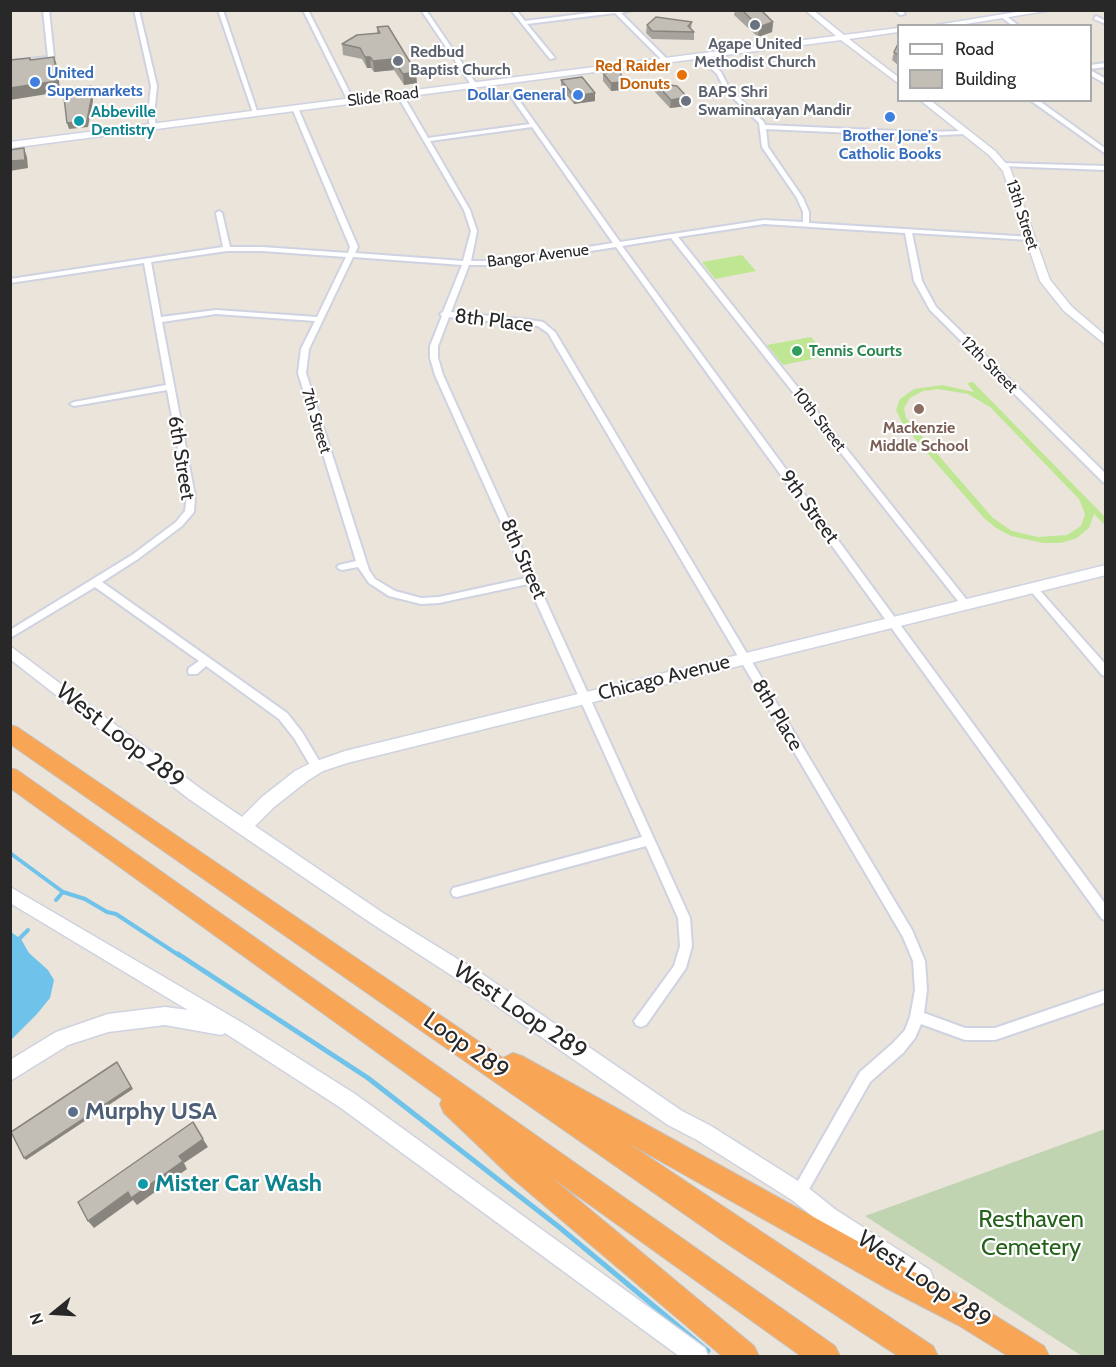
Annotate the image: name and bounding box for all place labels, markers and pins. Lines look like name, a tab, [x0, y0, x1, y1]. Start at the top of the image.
marker: Agape United Methodist Church	[748, 18, 762, 32]
place label: Agape United Methodist Church	[694, 34, 816, 72]
place label: Redbud Baptist Church	[410, 42, 511, 80]
marker: Redbud Baptist Church	[391, 54, 405, 68]
place label: Red Raider Donuts	[595, 56, 670, 94]
place label: United Supermarkets	[47, 63, 143, 101]
marker: Red Raider Donuts	[675, 68, 689, 82]
marker: United Supermarkets	[28, 75, 42, 89]
place label: BAPS Shri Swaminarayan Mandir	[698, 82, 851, 120]
place label: Dollar General	[467, 85, 566, 105]
marker: Dollar General	[571, 88, 585, 102]
marker: BAPS Shri Swaminarayan Mandir	[679, 94, 693, 108]
place label: Abbeville Dentistry	[91, 102, 156, 140]
marker: Brother Jone's Catholic Books	[883, 110, 897, 124]
marker: Abbeville Dentistry	[72, 114, 86, 128]
place label: Brother Jone's Catholic Books	[839, 126, 941, 164]
place label: Tennis Courts	[809, 341, 902, 361]
marker: Tennis Courts	[790, 344, 804, 358]
marker: Mackenzie Middle School	[912, 402, 926, 416]
place label: Mackenzie Middle School	[869, 418, 969, 456]
place label: Murphy USA	[85, 1098, 217, 1126]
marker: Murphy USA	[66, 1105, 80, 1119]
place label: Mister Car Wash	[155, 1170, 322, 1198]
marker: Mister Car Wash	[136, 1177, 150, 1191]

